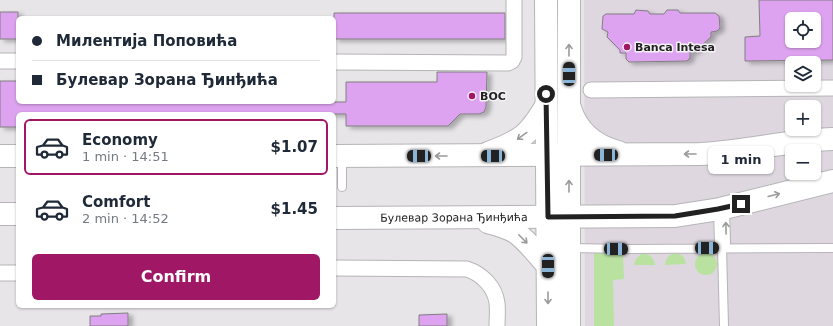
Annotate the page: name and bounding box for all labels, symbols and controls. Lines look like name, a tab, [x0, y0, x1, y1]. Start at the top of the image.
map controls	[785, 12, 821, 180]
button: locate	[785, 12, 821, 48]
text: Милентија Поповића	[56, 32, 237, 50]
place label: Banca Intesa	[635, 41, 715, 54]
marker: Banca Intesa	[622, 42, 632, 52]
one-way arrow	[565, 44, 573, 57]
button: layers	[785, 56, 821, 92]
car	[563, 62, 575, 86]
text: Булевар Зорана Ђинђића	[56, 71, 278, 89]
route start	[537, 85, 555, 103]
place label: BOC	[480, 90, 506, 103]
marker: BOC	[467, 91, 477, 101]
button: +	[785, 100, 821, 136]
icon: car	[34, 129, 70, 165]
text: Economy	[82, 131, 158, 149]
one-way arrow	[516, 132, 527, 140]
text: $1.07	[271, 138, 318, 156]
button: −	[785, 144, 821, 180]
callout: 1 min	[708, 146, 774, 174]
text: 1 min · 14:51	[82, 149, 169, 164]
car	[594, 149, 618, 161]
car	[407, 150, 431, 162]
car	[481, 150, 505, 162]
one-way arrow	[684, 150, 697, 158]
one-way arrow	[435, 152, 448, 160]
text: 1 min	[721, 152, 761, 167]
one-way arrow	[565, 180, 573, 193]
icon: car	[34, 191, 70, 227]
one-way arrow	[767, 191, 780, 199]
text: Comfort	[82, 193, 150, 211]
route end	[732, 195, 750, 213]
text: $1.45	[271, 200, 318, 218]
street label: Булевар Зорана Ђинђића	[380, 210, 528, 224]
text: 2 min · 14:52	[82, 211, 169, 226]
one-way arrow	[722, 222, 730, 235]
one-way arrow	[519, 234, 528, 244]
car	[695, 242, 719, 254]
car	[604, 243, 628, 255]
button: Confirm	[32, 254, 320, 300]
car	[542, 254, 554, 278]
one-way arrow	[544, 291, 552, 304]

